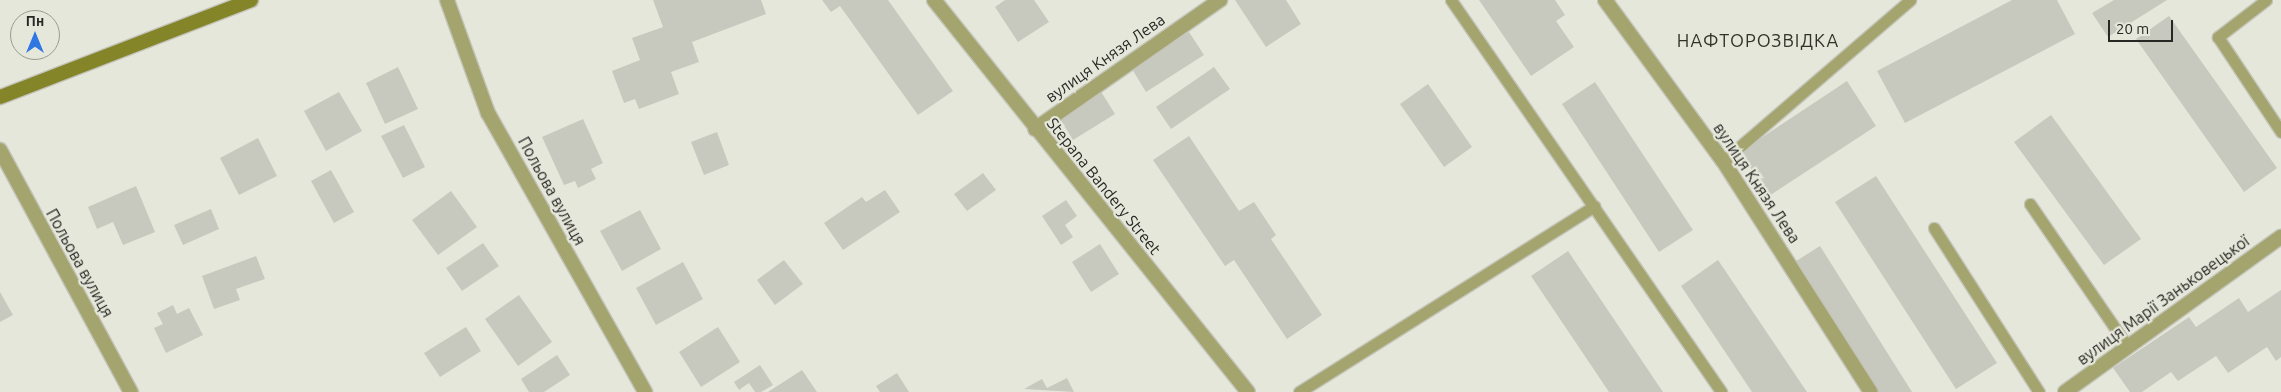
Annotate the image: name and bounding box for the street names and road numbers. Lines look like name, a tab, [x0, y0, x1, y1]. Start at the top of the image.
street label: вулиця Князя Лева	[1042, 10, 1168, 106]
street label: Stepana Bandery Street	[1043, 114, 1165, 258]
street label: вулиця Князя Лева	[1710, 119, 1804, 247]
street label: Польова вулиця	[514, 133, 590, 249]
street label: Польова вулиця	[42, 205, 118, 321]
street label: вулиця Марії Заньковецької	[2073, 231, 2253, 369]

